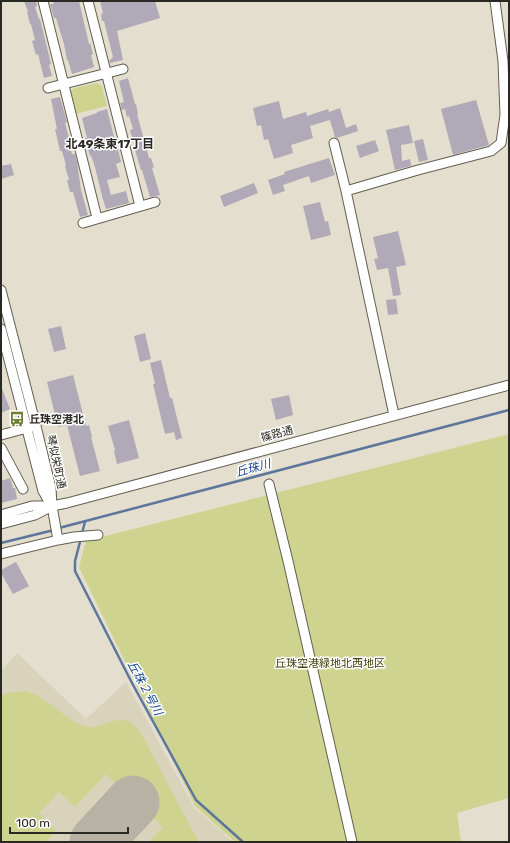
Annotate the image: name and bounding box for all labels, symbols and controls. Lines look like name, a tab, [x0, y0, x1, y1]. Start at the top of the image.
district label: 北49条東17丁目	[66, 137, 154, 151]
bus stop icon: 丘珠空港北	[8, 410, 26, 428]
place label: 丘珠空港北	[29, 413, 84, 426]
street label: 篠路通	[259, 423, 295, 445]
street label: 琴似栄町通	[44, 434, 68, 490]
water label: 丘珠川	[234, 456, 274, 479]
park label: 丘珠空港緑地北西地区	[275, 657, 385, 670]
water label: 丘珠２号川	[125, 658, 166, 720]
scale bar	[10, 809, 128, 835]
text: 100 m	[16, 816, 50, 830]

